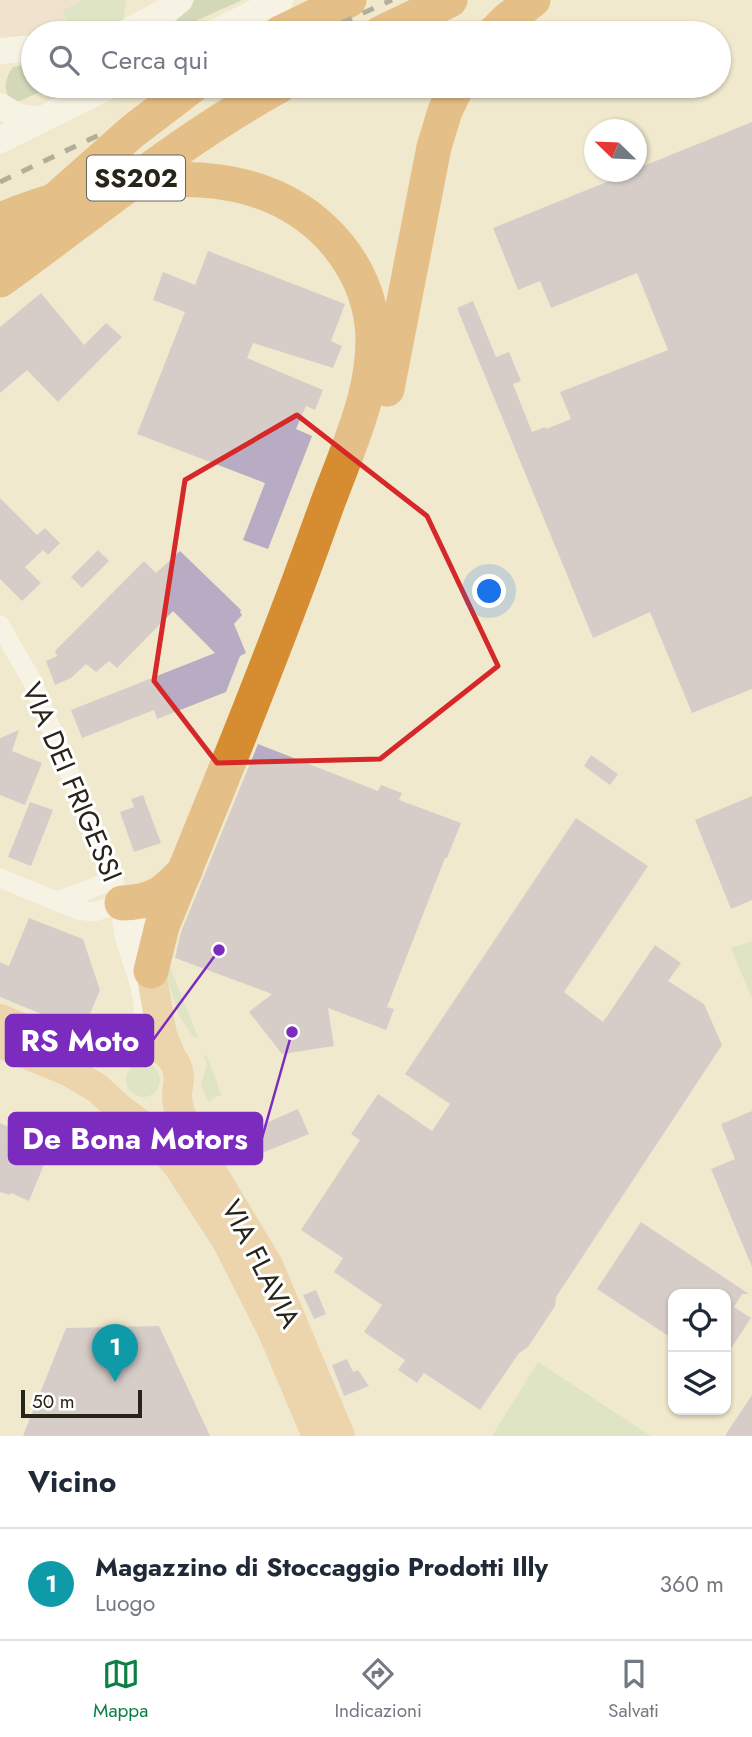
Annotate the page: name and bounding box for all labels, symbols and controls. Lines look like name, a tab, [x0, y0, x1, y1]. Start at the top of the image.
search box	[21, 21, 731, 98]
icon: search	[45, 41, 83, 79]
text: Cerca qui	[101, 41, 209, 79]
north arrow	[584, 119, 647, 182]
road number: SS202	[87, 155, 185, 200]
your location	[472, 574, 506, 608]
street label: VIA DEI FRIGESSI	[11, 676, 133, 888]
callout: RS Moto	[6, 1015, 153, 1066]
text: RS Moto	[21, 1019, 139, 1062]
callout: De Bona Motors	[9, 1113, 262, 1164]
text: De Bona Motors	[22, 1117, 248, 1160]
street label: VIA FLAVIA	[211, 1193, 311, 1336]
map controls	[668, 1289, 731, 1415]
button: locate	[668, 1289, 731, 1352]
pin: 1	[92, 1324, 138, 1382]
button: layers	[668, 1352, 731, 1415]
scale bar	[21, 1387, 142, 1419]
text: 50 m	[32, 1388, 75, 1415]
text: Vicino	[28, 1460, 116, 1503]
text: Magazzino di Stoccaggio Prodotti Illy	[95, 1548, 548, 1586]
text: 1	[45, 1567, 57, 1601]
text: 360 m	[660, 1567, 724, 1601]
text: Luogo	[95, 1586, 155, 1620]
tab: Mappa	[93, 1655, 148, 1724]
tab: Indicazioni	[334, 1655, 422, 1724]
tab: Salvati	[608, 1655, 659, 1724]

